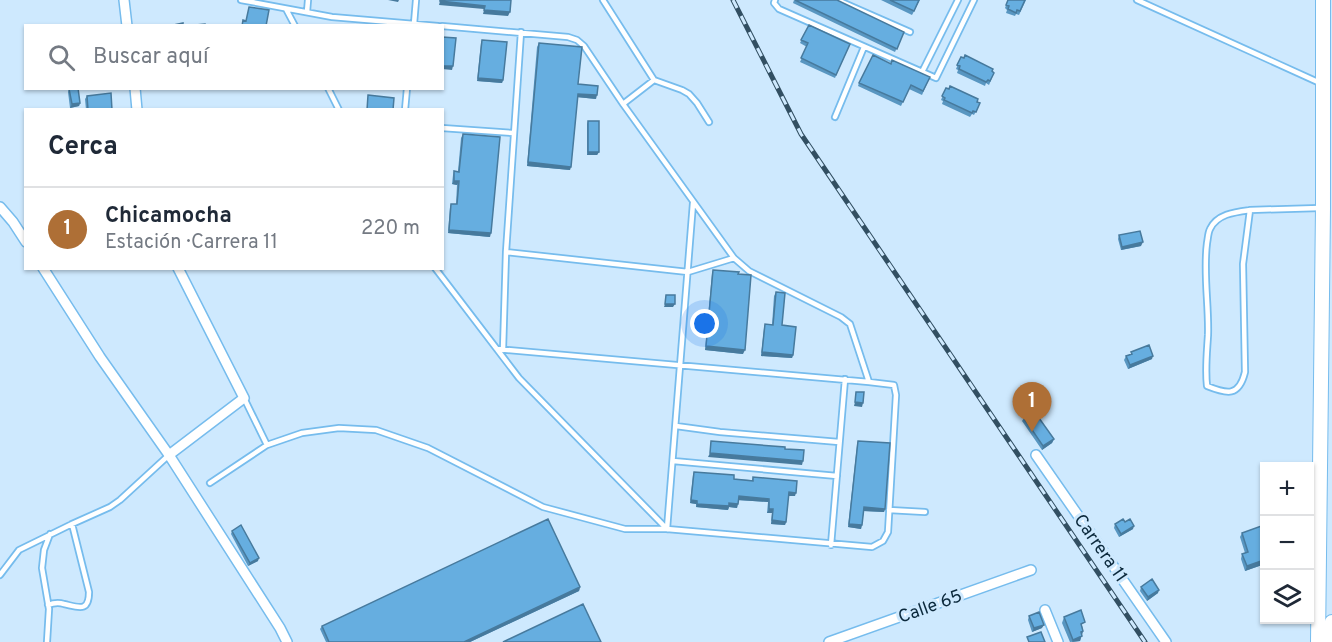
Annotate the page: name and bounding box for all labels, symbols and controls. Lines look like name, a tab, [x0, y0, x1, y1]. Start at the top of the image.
search box	[24, 24, 444, 90]
icon: search	[45, 41, 78, 74]
text: Buscar aquí	[93, 44, 209, 71]
text: Cerca	[48, 131, 118, 164]
text: Chicamocha	[105, 203, 232, 230]
text: 1	[64, 216, 72, 242]
text: 220 m	[361, 216, 420, 242]
text: Estación · Carrera 11	[105, 230, 278, 256]
your location	[690, 309, 719, 338]
pin: 1	[1012, 382, 1052, 432]
map controls	[1260, 462, 1314, 624]
button: +	[1260, 462, 1314, 516]
street label: Carrera 11	[1068, 510, 1132, 588]
button: −	[1260, 516, 1314, 570]
button: layers	[1260, 570, 1314, 624]
street label: Calle 65	[895, 585, 966, 630]

